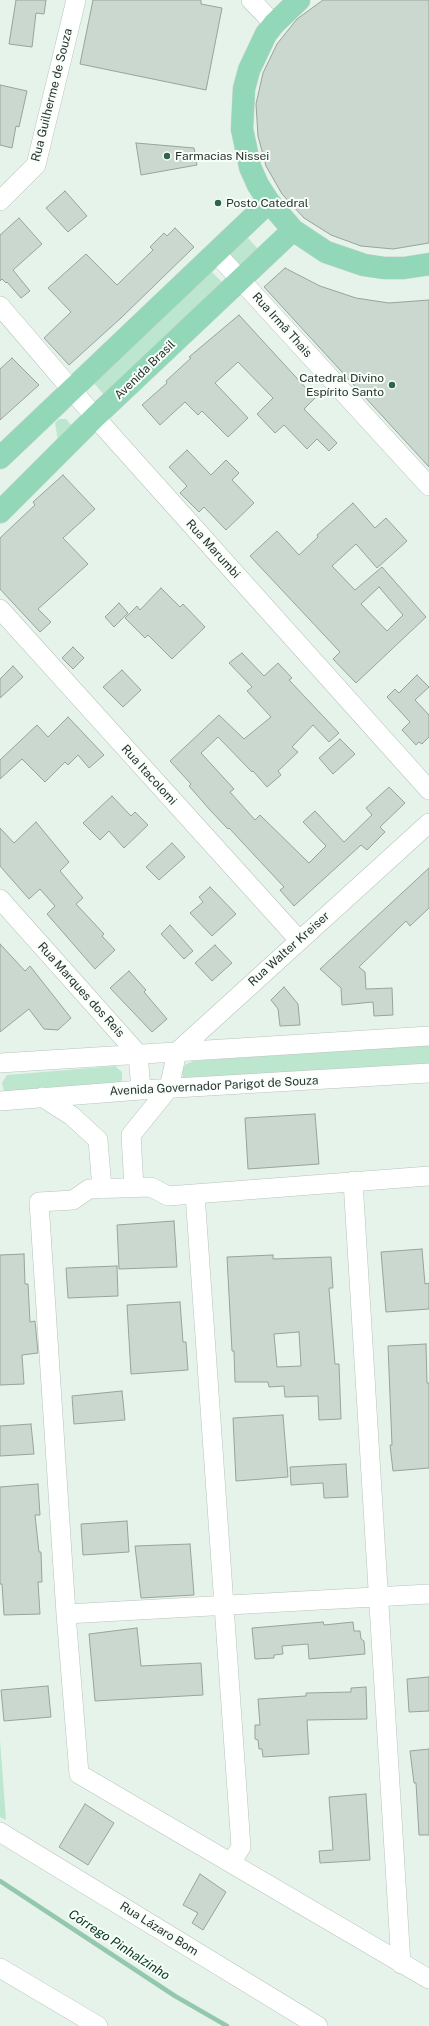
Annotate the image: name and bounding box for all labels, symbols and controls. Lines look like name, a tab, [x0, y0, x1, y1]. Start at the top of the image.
street label: Rua Guilherme de Souza	[28, 27, 76, 163]
place label: Farmacias Nissei	[175, 149, 269, 163]
marker: Farmacias Nissei	[162, 151, 172, 161]
place label: Posto Catedral	[226, 196, 308, 210]
marker: Posto Catedral	[213, 198, 223, 208]
street label: Rua Irmã Thais	[249, 290, 315, 360]
street label: Avenida Brasil	[112, 337, 178, 403]
place label: Catedral Divino Espírito Santo	[299, 371, 384, 399]
marker: Catedral Divino Espírito Santo	[387, 380, 397, 390]
street label: Rua Marumbi	[183, 517, 243, 581]
street label: Rua Itacolomi	[118, 742, 180, 808]
street label: Rua Walter Kreiser	[245, 909, 333, 989]
street label: Rua Marques dos Reis	[35, 940, 127, 1040]
street label: Avenida Governador Parigot de Souza	[109, 1073, 319, 1099]
street label: Rua Lázaro Bom	[117, 1899, 201, 1959]
water label: Córrego Pinhalzinho	[65, 1906, 173, 1984]

